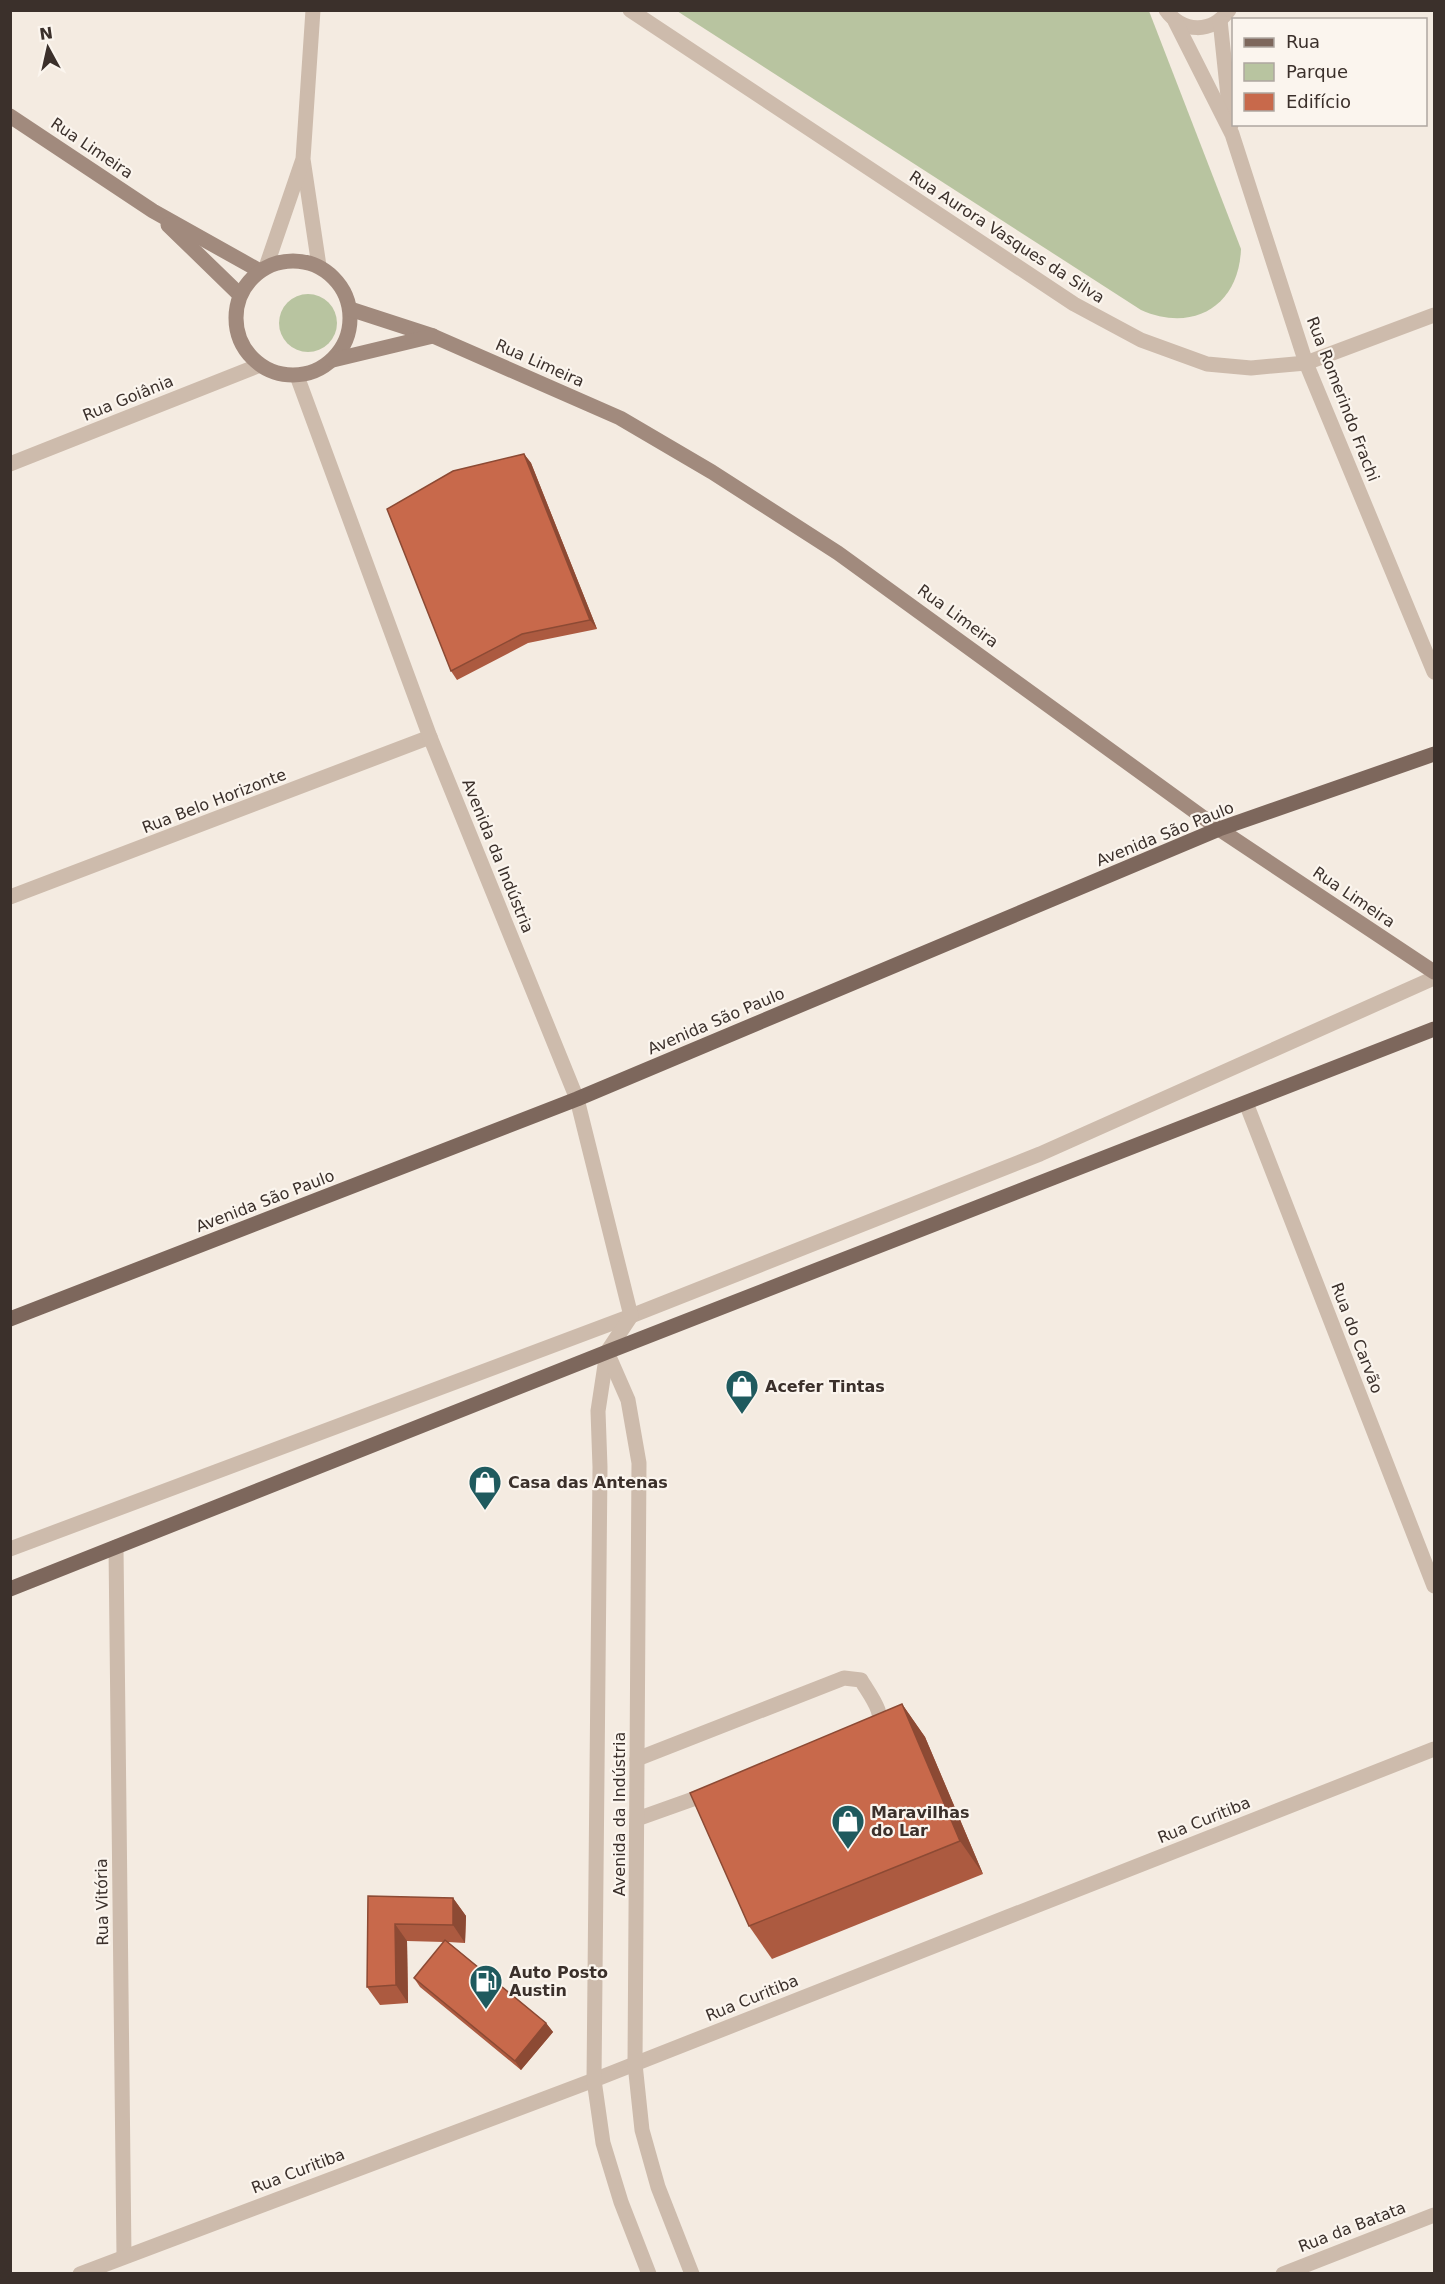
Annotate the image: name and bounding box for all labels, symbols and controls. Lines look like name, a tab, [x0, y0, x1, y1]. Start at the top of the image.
north arrow	[18, 18, 78, 78]
legend	[1232, 18, 1427, 126]
text: N	[38, 23, 54, 44]
text: Rua	[1286, 31, 1320, 52]
text: Parque	[1286, 61, 1348, 82]
text: Edifício	[1286, 91, 1351, 112]
street label: Rua Limeira	[47, 114, 137, 182]
street label: Rua Aurora Vasques da Silva	[906, 167, 1108, 307]
street label: Rua Romerindo Frachi	[1303, 314, 1383, 484]
street label: Rua Limeira	[493, 335, 587, 391]
street label: Rua Goiânia	[80, 371, 176, 425]
street label: Rua Limeira	[914, 580, 1002, 652]
street label: Rua Belo Horizonte	[139, 765, 289, 837]
street label: Avenida da Indústria	[458, 776, 538, 936]
street label: Avenida São Paulo	[1093, 798, 1237, 870]
street label: Rua Limeira	[1309, 863, 1399, 931]
street label: Avenida São Paulo	[645, 984, 787, 1058]
street label: Avenida São Paulo	[193, 1166, 337, 1236]
street label: Rua do Carvão	[1327, 1280, 1387, 1396]
shop icon: Acefer Tintas	[724, 1368, 760, 1415]
place label: Acefer Tintas	[765, 1377, 885, 1396]
shop icon: Casa das Antenas	[467, 1464, 503, 1511]
place label: Casa das Antenas	[508, 1473, 668, 1492]
street label: Avenida da Indústria	[610, 1732, 629, 1896]
street label: Rua Curitiba	[1155, 1793, 1253, 1847]
shop icon: Maravilhas do Lar	[830, 1803, 866, 1850]
place label: Maravilhas do Lar	[871, 1803, 970, 1840]
street label: Rua Vitória	[92, 1858, 112, 1946]
fuel station icon: Auto Posto Austin	[468, 1963, 504, 2010]
place label: Auto Posto Austin	[509, 1963, 608, 2000]
street label: Rua Curitiba	[703, 1971, 801, 2025]
street label: Rua Curitiba	[249, 2144, 347, 2198]
street label: Rua da Batata	[1296, 2198, 1408, 2256]

